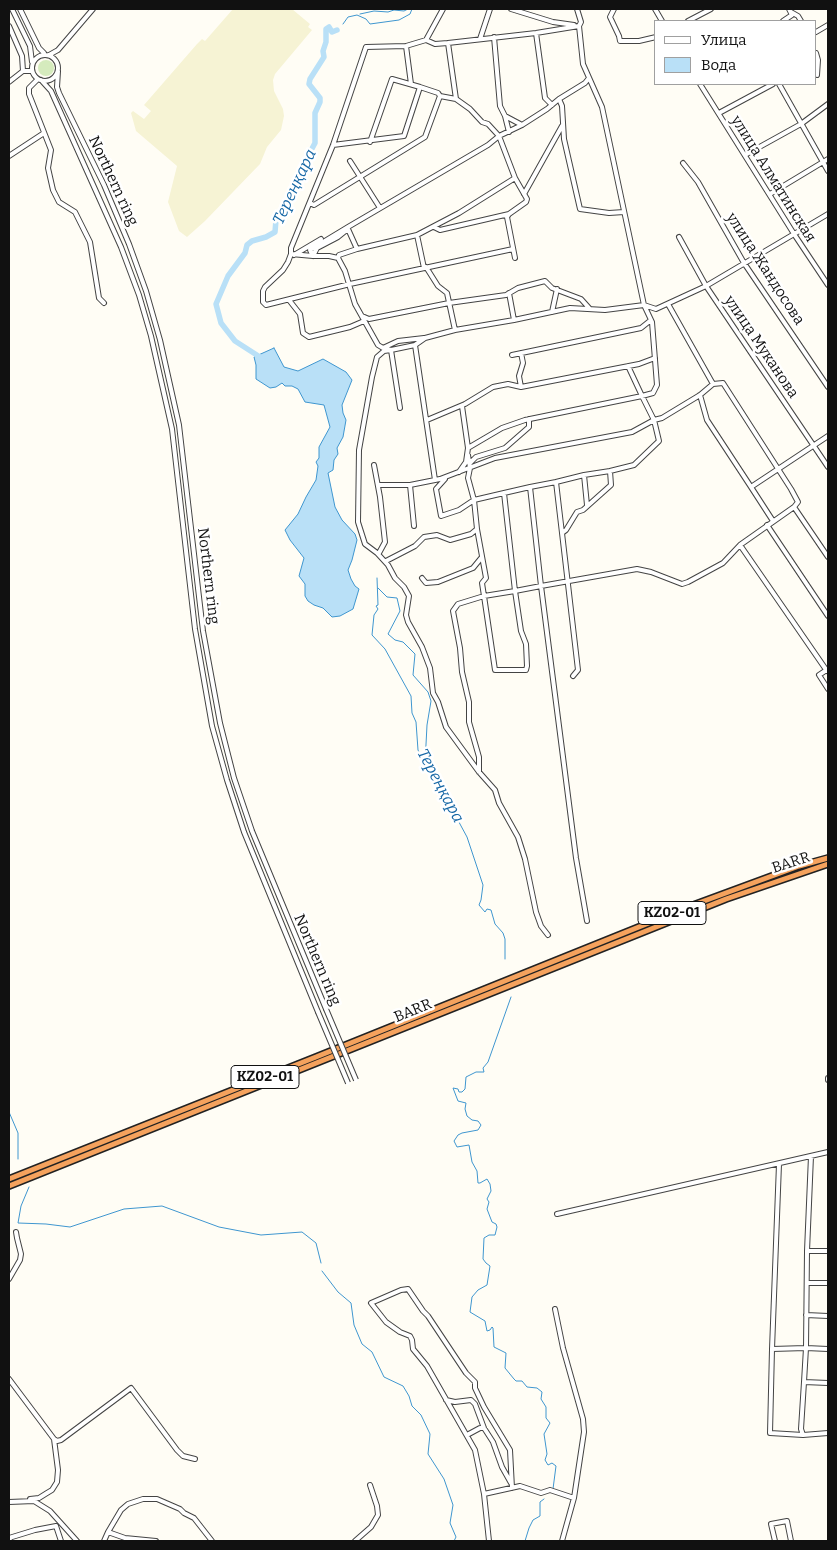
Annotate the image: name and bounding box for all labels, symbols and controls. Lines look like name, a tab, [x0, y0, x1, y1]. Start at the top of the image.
legend	[654, 20, 817, 85]
text: Улица	[701, 31, 747, 49]
text: Вода	[701, 56, 736, 74]
street label: улица Алматинская	[727, 112, 819, 246]
street label: Northern ring	[84, 133, 142, 229]
water label: Тереңқара	[269, 146, 321, 228]
street label: улица Жандосова	[722, 210, 808, 328]
street label: улица Муканова	[720, 292, 802, 402]
street label: Northern ring	[193, 527, 223, 625]
water label: Тереңқара	[413, 746, 467, 826]
street label: BARR	[770, 848, 812, 878]
road number: KZ02-01	[638, 901, 706, 924]
street label: Northern ring	[290, 912, 344, 1008]
street label: BARR	[392, 995, 434, 1027]
road number: KZ02-01	[231, 1066, 299, 1088]

